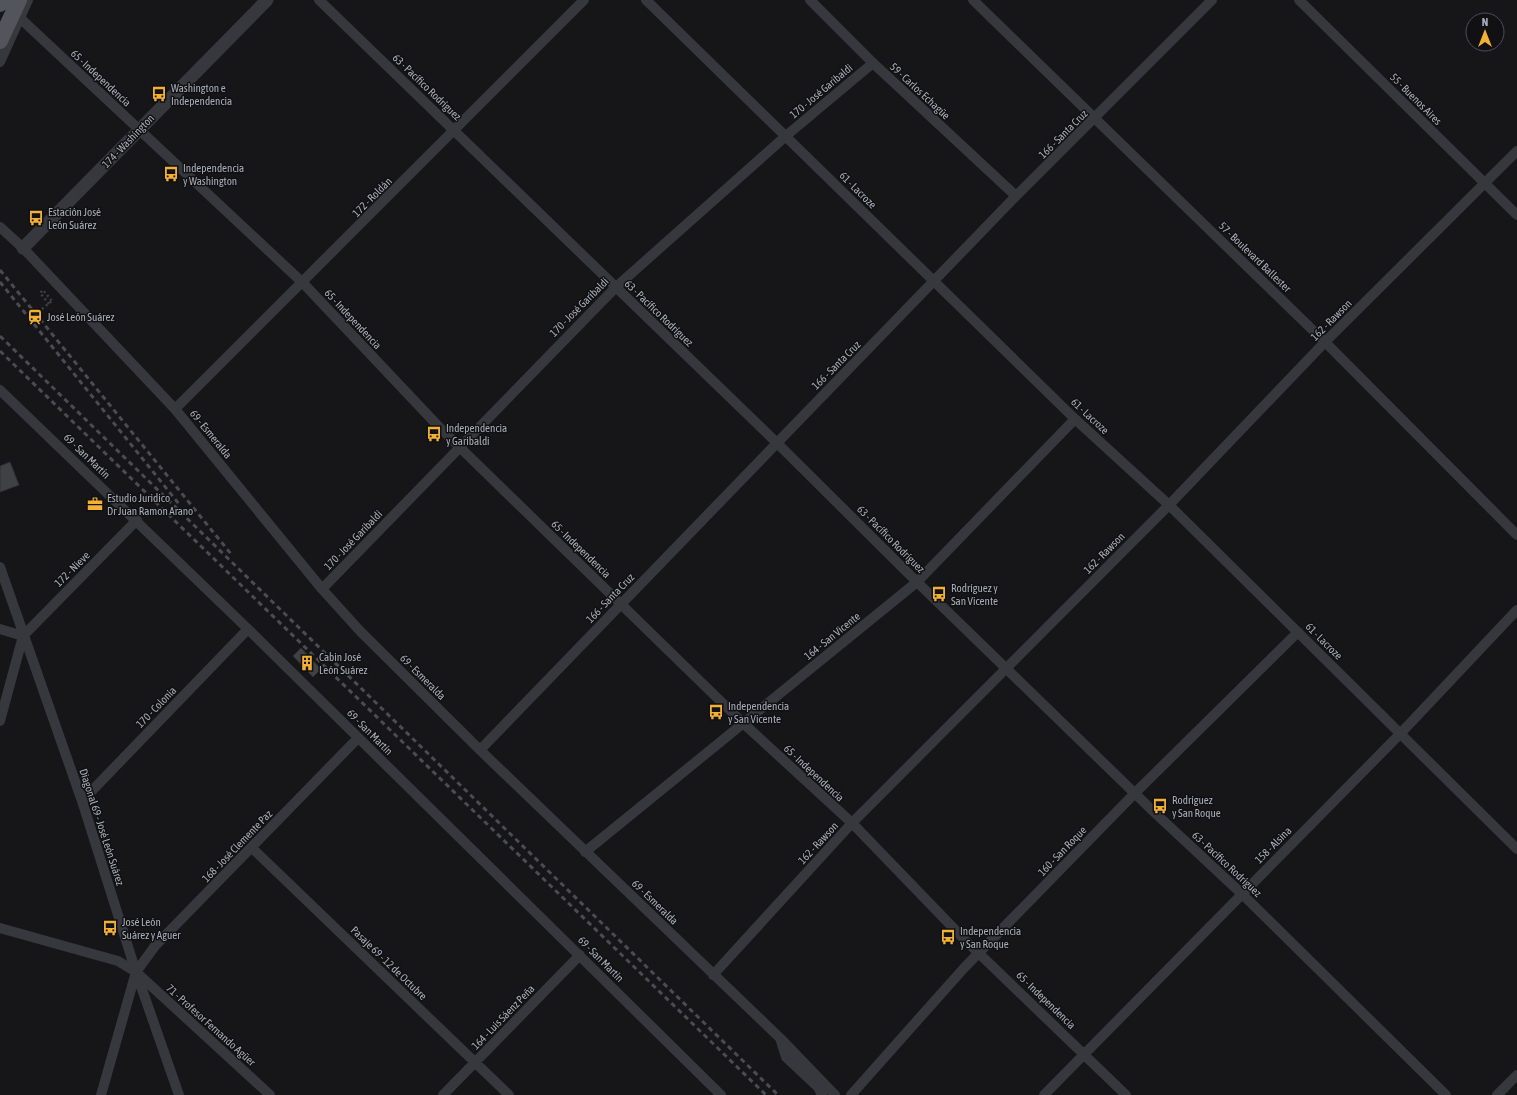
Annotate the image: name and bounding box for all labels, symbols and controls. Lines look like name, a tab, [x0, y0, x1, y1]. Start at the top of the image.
north arrow	[1465, 12, 1505, 52]
text: N	[1482, 16, 1488, 28]
street label: 65 - Independencia	[69, 47, 133, 109]
street label: 63 - Pacífico Rodríguez	[390, 51, 464, 123]
street label: 59 - Carlos Echagüe	[888, 60, 952, 122]
street label: 170 - José Garibaldi	[787, 61, 855, 121]
street label: 55 - Buenos Aires	[1388, 71, 1444, 127]
place label: Washington e Independencia	[171, 82, 232, 107]
bus stop icon: Washington e Independencia	[150, 85, 168, 103]
street label: 166 - Santa Cruz	[1036, 107, 1090, 161]
street label: 174 - Washington	[100, 112, 156, 170]
place label: Independencia y Washington	[183, 162, 244, 187]
bus stop icon: Independencia y Washington	[162, 165, 180, 183]
street label: 61 - Lacroze	[837, 169, 879, 211]
street label: 172 - Roldán	[350, 175, 394, 219]
place label: Estación José León Suárez	[48, 206, 101, 231]
bus stop icon: Estación José León Suárez	[27, 209, 45, 227]
street label: 57 - Boulevard Ballester	[1217, 220, 1294, 295]
street label: 170 - José Garibaldi	[547, 275, 611, 339]
street label: 63 - Pacífico Rodríguez	[622, 277, 696, 349]
street label: 65 - Independencia	[322, 287, 384, 351]
street label: 162 - Rawson	[1308, 297, 1354, 343]
station icon: José León Suárez	[26, 308, 44, 326]
place label: José León Suárez	[47, 311, 115, 323]
street label: 166 - Santa Cruz	[809, 338, 863, 392]
street label: 61 - Lacroze	[1069, 396, 1111, 436]
street label: 69 - Esmeralda	[188, 407, 234, 461]
place label: Independencia y Garibaldi	[446, 422, 507, 447]
bus stop icon: Independencia y Garibaldi	[425, 425, 443, 443]
street label: 69 - San Martín	[61, 431, 113, 481]
place label: Estudio Juridico Dr Juan Ramon Arano	[107, 492, 193, 517]
office icon: Estudio Juridico Dr Juan Ramon Arano	[86, 495, 104, 513]
street label: 63 - Pacífico Rodríguez	[855, 503, 927, 575]
street label: 170 - José Garibaldi	[322, 508, 384, 572]
street label: 65 - Independencia	[549, 518, 613, 580]
street label: 162 - Rawson	[1081, 530, 1127, 576]
street label: 172 - Nieve	[52, 549, 92, 589]
street label: 166 - Santa Cruz	[584, 571, 636, 625]
place label: Rodríguez y San Vicente	[951, 582, 998, 607]
bus stop icon: Rodríguez y San Vicente	[930, 585, 948, 603]
street label: 164 - San Vicente	[802, 610, 862, 662]
street label: 61 - Lacroze	[1303, 620, 1345, 662]
place label: Cabin José León Suárez	[319, 651, 367, 676]
street label: 69 - Esmeralda	[398, 652, 448, 702]
building icon: Cabin José León Suárez	[298, 654, 316, 672]
street label: 170 - Colonia	[133, 684, 179, 730]
place label: Independencia y San Vicente	[728, 700, 789, 725]
bus stop icon: Independencia y San Vicente	[707, 703, 725, 721]
street label: 69 - San Martín	[345, 707, 395, 757]
street label: 65 - Independencia	[782, 742, 846, 804]
street label: Diagonal 69 - José León Suárez	[77, 767, 127, 887]
place label: Rodríguez y San Roque	[1172, 794, 1221, 819]
bus stop icon: Rodríguez y San Roque	[1151, 797, 1169, 815]
street label: 168 - José Clemente Paz	[200, 808, 274, 884]
street label: 162 - Rawson	[796, 820, 840, 866]
street label: 160 - San Roque	[1035, 824, 1089, 878]
street label: 158 - Alsina	[1252, 824, 1294, 866]
street label: 63 - Pacífico Rodríguez	[1190, 829, 1264, 899]
street label: 69 - Esmeralda	[630, 877, 680, 927]
place label: José León Suárez y Aguer	[122, 916, 181, 941]
bus stop icon: José León Suárez y Aguer	[101, 919, 119, 937]
street label: Pasaje 69 - 12 de Octubre	[349, 924, 429, 1002]
place label: Independencia y San Roque	[960, 925, 1021, 950]
bus stop icon: Independencia y San Roque	[939, 928, 957, 946]
street label: 69 - San Martín	[576, 934, 626, 984]
street label: 65 - Independencia	[1014, 969, 1078, 1031]
street label: 71 - Profesor Fernando Agüer	[164, 982, 259, 1069]
street label: 164 - Luis Sáenz Peña	[469, 982, 537, 1052]

